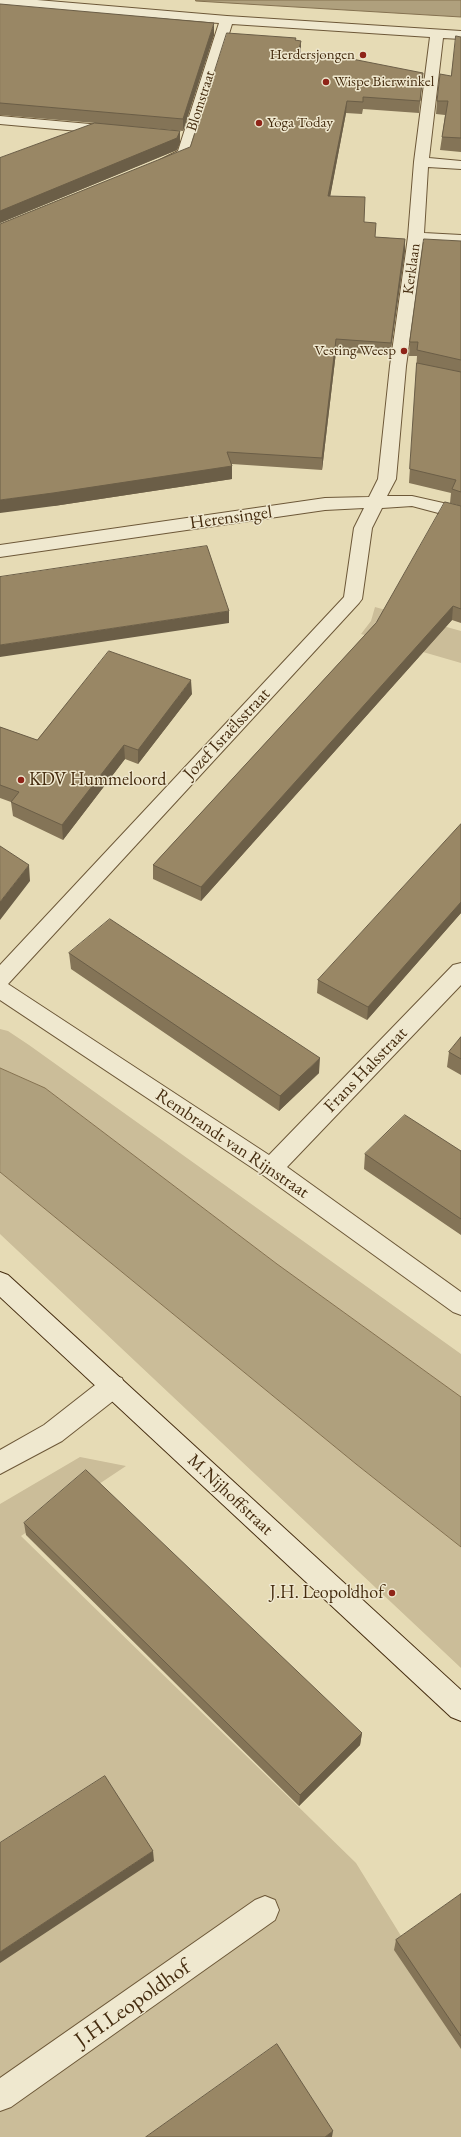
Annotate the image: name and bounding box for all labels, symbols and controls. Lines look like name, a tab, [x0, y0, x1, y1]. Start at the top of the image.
place label: Herdersjongen	[270, 46, 355, 64]
marker: Herdersjongen	[358, 50, 368, 60]
street label: Blomstraat	[183, 68, 219, 134]
place label: Wispe Bierwinkel	[334, 73, 434, 91]
marker: Wispe Bierwinkel	[321, 77, 331, 87]
place label: Yoga Today	[267, 114, 333, 132]
marker: Yoga Today	[254, 118, 264, 128]
street label: Kerklaan	[399, 242, 425, 296]
place label: Vesting Weesp	[314, 342, 396, 360]
marker: Vesting Weesp	[399, 346, 409, 356]
street label: Herensingel	[188, 502, 274, 534]
street label: Jozef Israëlsstraat	[179, 684, 275, 784]
place label: KDV Hummeloord	[29, 769, 166, 791]
marker: KDV Hummeloord	[16, 775, 26, 785]
street label: Frans Halsstraat	[320, 1023, 412, 1117]
street label: Rembrandt van Rijnstraat	[151, 1085, 313, 1203]
street label: M.Nijhoffstraat	[183, 1450, 277, 1540]
place label: J.H. Leopoldhof	[270, 1582, 384, 1604]
marker: J.H. Leopoldhof	[387, 1588, 397, 1598]
street label: J.H.Leopoldhof	[70, 1954, 196, 2054]

